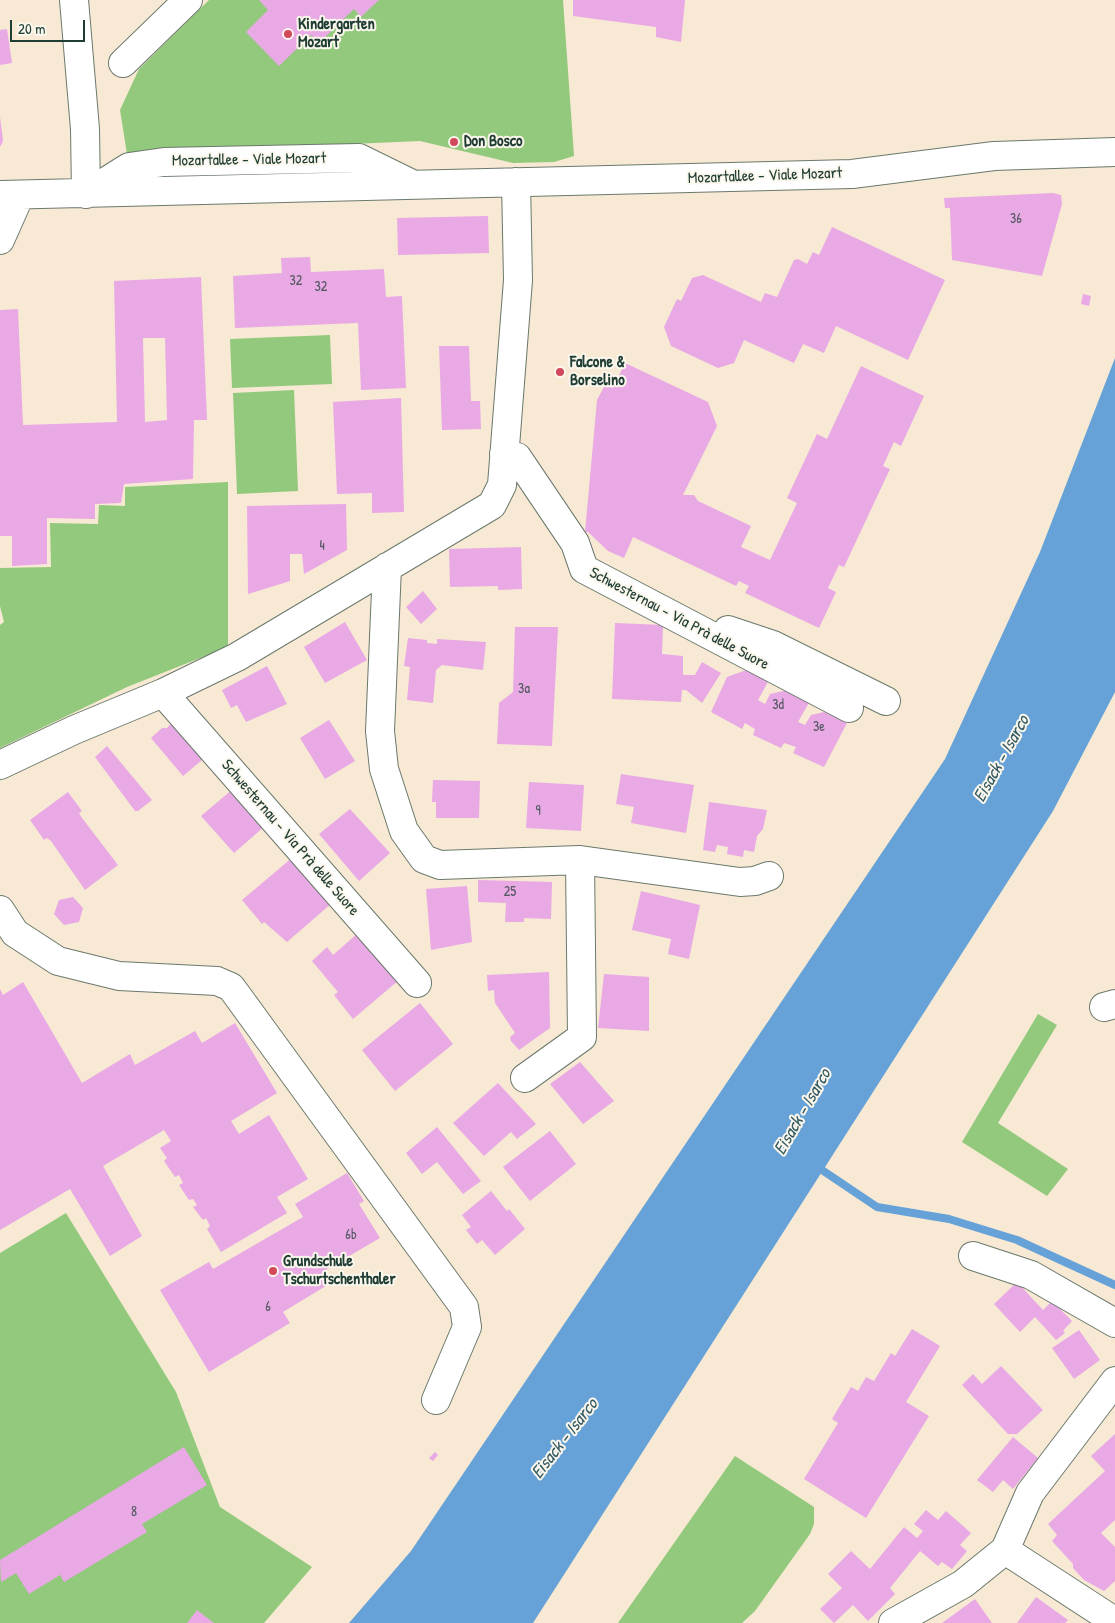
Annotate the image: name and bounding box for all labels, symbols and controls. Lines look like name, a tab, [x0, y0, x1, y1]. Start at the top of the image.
scale bar	[12, 10, 88, 42]
place label: Kindergarten Mozart	[298, 15, 375, 53]
text: 20 m	[18, 18, 45, 39]
marker: Kindergarten Mozart	[282, 28, 294, 40]
place label: Don Bosco	[464, 132, 522, 152]
marker: Don Bosco	[448, 136, 460, 148]
street label: Mozartallee - Viale Mozart	[172, 149, 326, 171]
street label: Mozartallee - Viale Mozart	[688, 164, 842, 188]
house number: 36	[1010, 211, 1022, 227]
house number: 32	[290, 273, 302, 289]
house number: 32	[315, 279, 327, 295]
place label: Falcone & Borselino	[570, 353, 625, 391]
marker: Falcone & Borselino	[554, 366, 566, 378]
house number: 4	[319, 538, 325, 554]
street label: Schwesternau - Via Prà delle Suore	[586, 563, 772, 675]
house number: 3a	[518, 681, 530, 697]
house number: 3d	[772, 697, 784, 713]
water label: Eisack - Isarco	[969, 712, 1035, 806]
house number: 3e	[813, 719, 825, 735]
street label: Schwesternau - Via Prà delle Suore	[217, 756, 363, 920]
house number: 9	[535, 803, 541, 819]
house number: 25	[504, 884, 516, 900]
water label: Eisack - Isarco	[770, 1065, 836, 1159]
house number: 6b	[345, 1227, 357, 1243]
place label: Grundschule Tschurtschenthaler	[283, 1252, 396, 1290]
marker: Grundschule Tschurtschenthaler	[267, 1265, 279, 1277]
house number: 6	[265, 1299, 271, 1315]
water label: Eisack - Isarco	[527, 1395, 603, 1483]
house number: 8	[131, 1504, 137, 1520]

